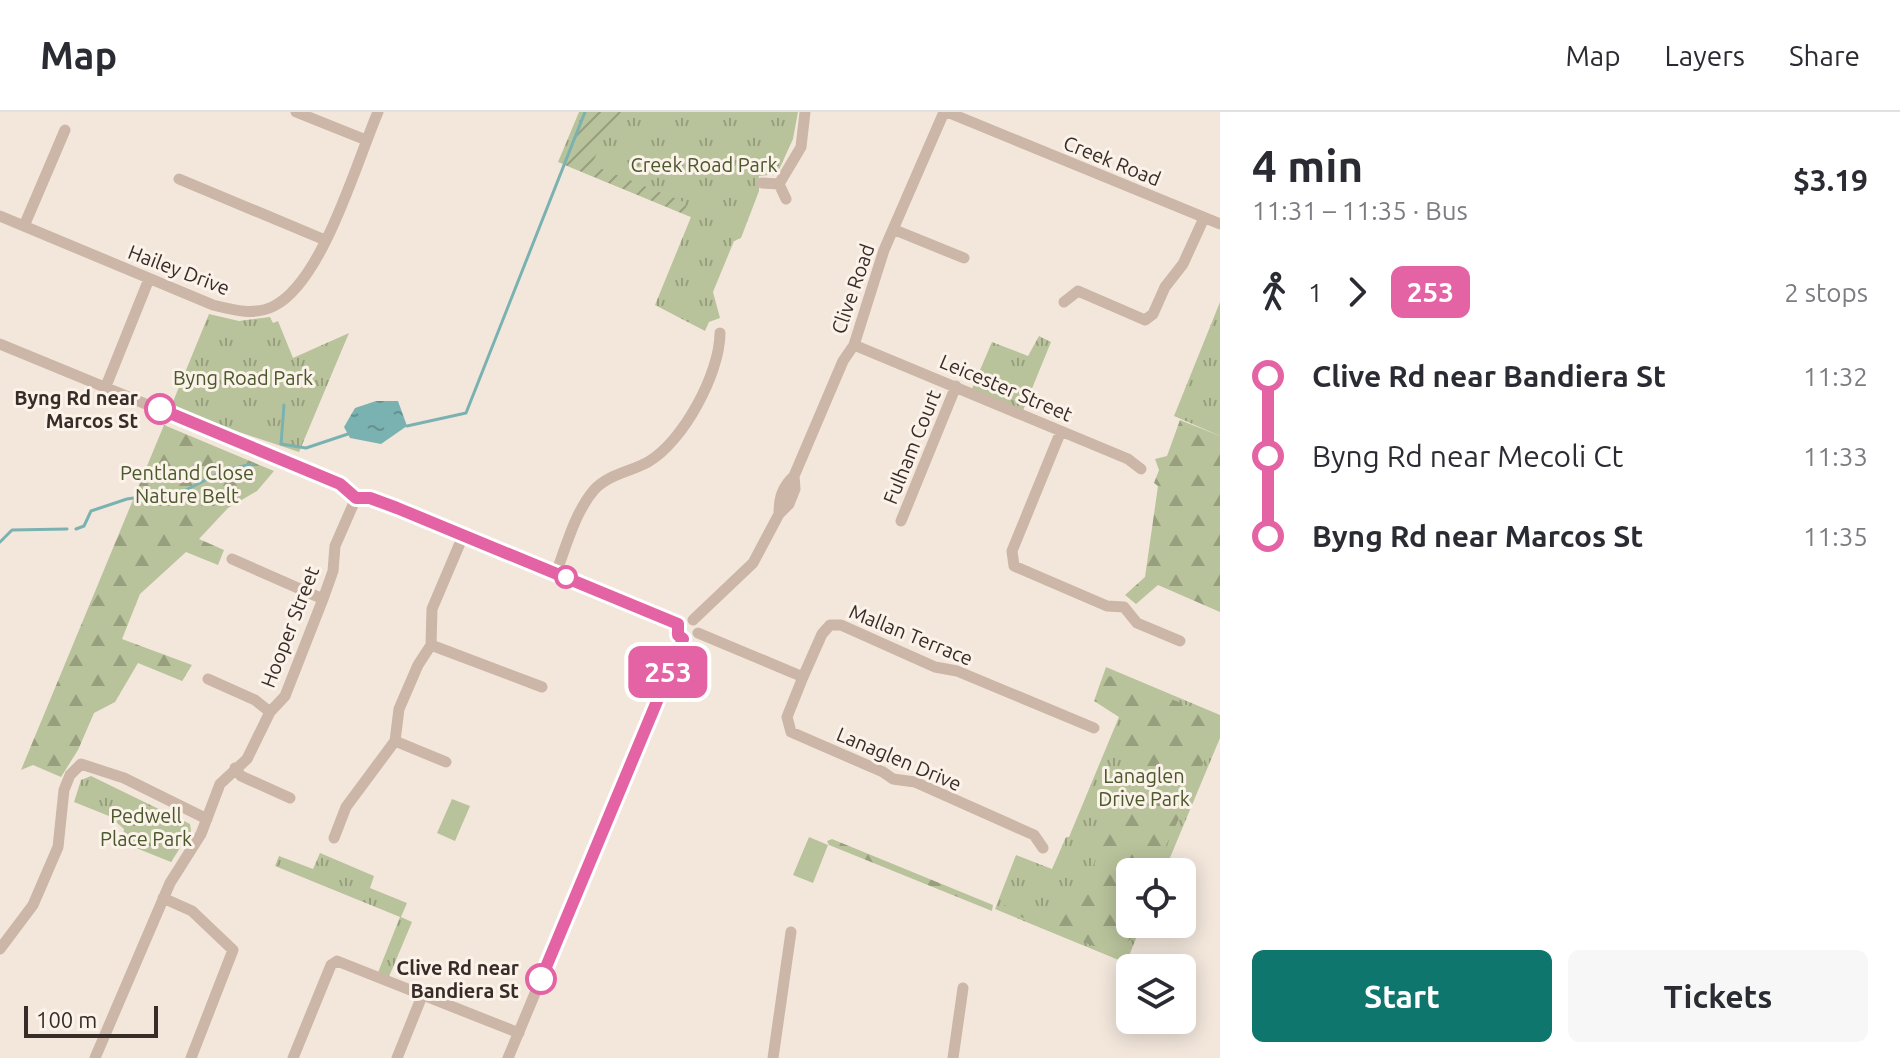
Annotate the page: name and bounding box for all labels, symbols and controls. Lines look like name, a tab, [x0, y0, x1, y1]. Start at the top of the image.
text: Map	[40, 34, 117, 76]
text: Map	[1565, 40, 1621, 71]
text: Layers	[1665, 40, 1745, 71]
text: Share	[1789, 40, 1860, 71]
street label: Creek Road	[1060, 131, 1164, 190]
text: 4 min	[1252, 141, 1363, 190]
park label: Creek Road Park	[631, 153, 778, 176]
text: $3.19	[1793, 163, 1868, 197]
text: 11:31 – 11:35 · Bus	[1252, 196, 1468, 225]
street label: Hailey Drive	[125, 240, 233, 299]
street label: Clive Road	[826, 241, 879, 337]
icon: walk	[1252, 270, 1296, 314]
icon: forward	[1335, 270, 1379, 314]
text: 253	[1407, 276, 1454, 307]
text: 1	[1308, 278, 1323, 307]
text: 2 stops	[1784, 278, 1868, 307]
street label: Leicester Street	[936, 349, 1076, 426]
text: Clive Rd near Bandiera St	[1312, 359, 1666, 393]
text: 11:32	[1803, 362, 1868, 391]
park label: Byng Road Park	[173, 366, 313, 389]
place label: Byng Rd near Marcos St	[14, 386, 139, 432]
street label: Fulham Court	[878, 386, 945, 507]
marker: Byng Rd near Marcos St	[145, 394, 175, 424]
text: Byng Rd near Mecoli Ct	[1312, 439, 1623, 473]
text: 11:33	[1803, 442, 1868, 471]
park label: Pentland Close Nature Belt	[120, 461, 254, 507]
text: Byng Rd near Marcos St	[1312, 519, 1643, 553]
text: 11:35	[1803, 522, 1868, 551]
street label: Hooper Street	[256, 563, 323, 691]
unlabelled marker	[555, 566, 577, 588]
street label: Mallan Terrace	[846, 599, 976, 670]
line badge: 253	[622, 646, 714, 698]
text: 253	[644, 656, 692, 687]
street label: Lanaglen Drive	[833, 722, 965, 795]
park label: Lanaglen Drive Park	[1098, 764, 1190, 810]
park label: Pedwell Place Park	[100, 804, 192, 850]
map controls	[1116, 858, 1196, 1034]
button: locate	[1116, 858, 1196, 938]
button: Start	[1252, 950, 1552, 1042]
button: Tickets	[1568, 950, 1868, 1042]
button: layers	[1116, 954, 1196, 1034]
place label: Clive Rd near Bandiera St	[396, 956, 520, 1002]
marker: Clive Rd near Bandiera St	[526, 964, 556, 994]
scale bar	[24, 1002, 158, 1038]
text: 100 m	[36, 1007, 97, 1032]

